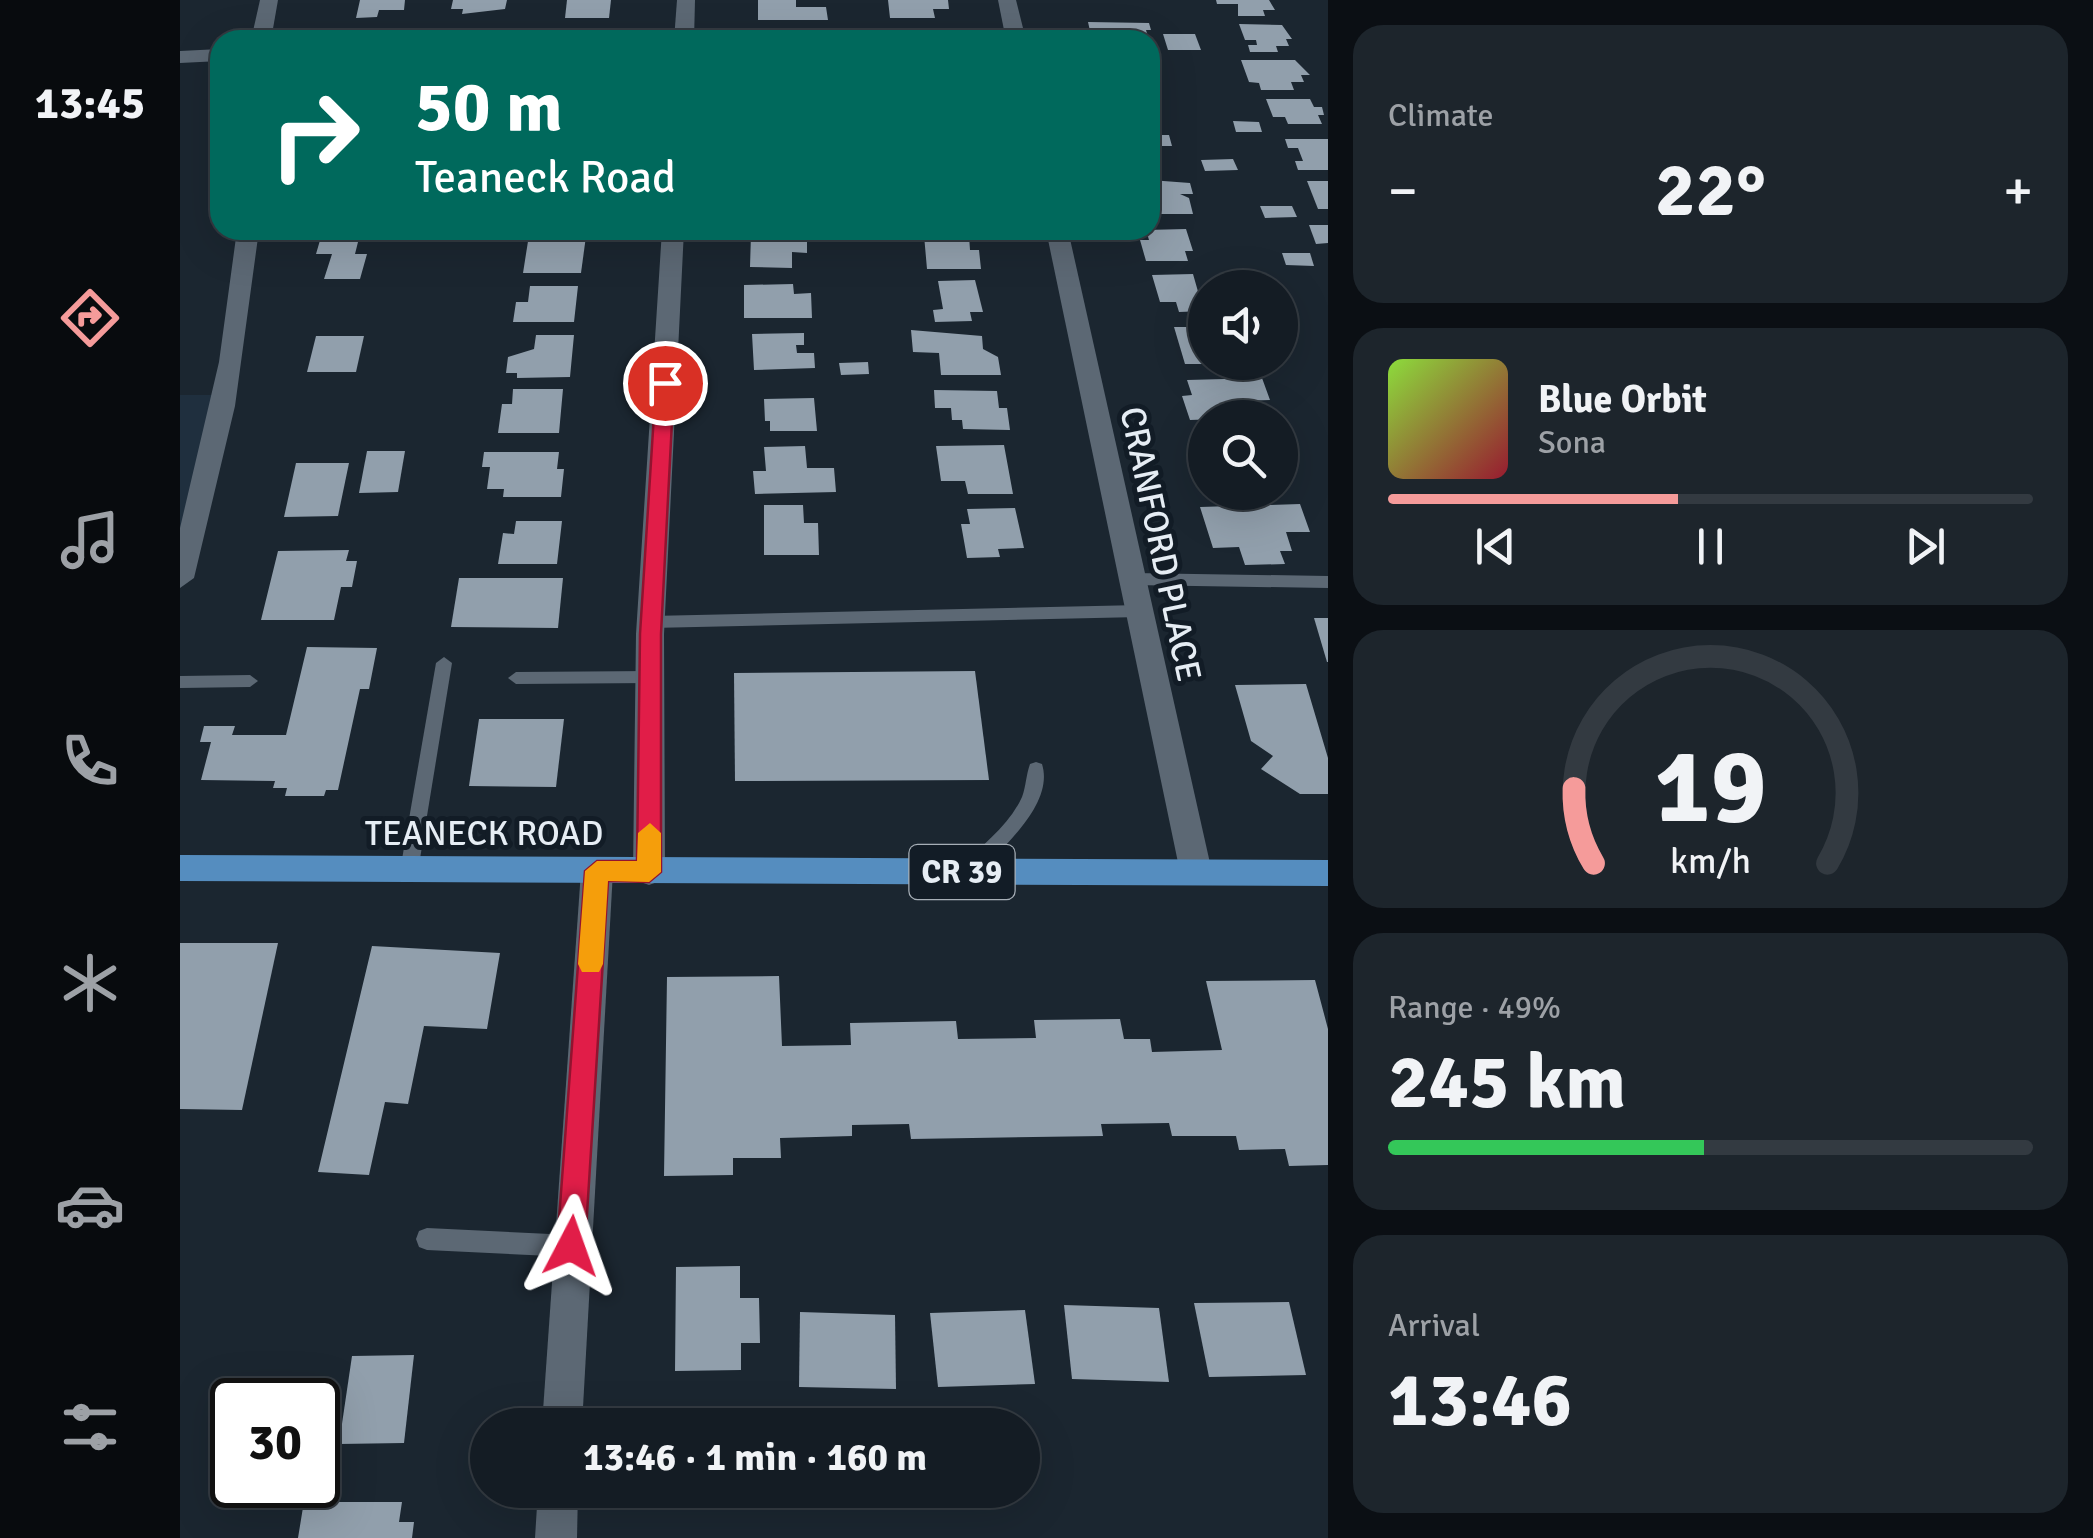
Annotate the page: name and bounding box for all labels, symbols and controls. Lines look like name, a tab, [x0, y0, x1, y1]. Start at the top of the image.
text: 50 m	[415, 64, 563, 150]
icon: right	[250, 70, 380, 200]
text: 13:45	[35, 76, 145, 131]
text: Climate	[1388, 96, 1494, 135]
text: 22°	[1655, 144, 1766, 237]
text: Teaneck Road	[415, 150, 676, 205]
text: −	[1388, 157, 1418, 225]
text: +	[2003, 157, 2033, 225]
map controls	[1188, 270, 1298, 510]
button: sound	[1188, 270, 1298, 380]
icon: directions	[55, 283, 125, 353]
pin	[623, 341, 708, 426]
icon: arrive	[638, 356, 693, 411]
text: Blue Orbit	[1538, 376, 1707, 423]
button: search	[1188, 400, 1298, 510]
street label: CRANFORD PLACE	[1110, 403, 1211, 685]
text: Sona	[1538, 423, 1606, 462]
icon: music	[55, 505, 125, 575]
icon: previous	[1468, 519, 1523, 574]
icon: pause	[1683, 519, 1738, 574]
icon: next	[1898, 519, 1953, 574]
text: 19	[1654, 723, 1767, 851]
icon: phone	[55, 726, 125, 796]
street label: TEANECK ROAD	[365, 812, 603, 855]
text: km/h	[1670, 839, 1751, 883]
road number: CR 39	[910, 845, 1014, 899]
icon: climate	[55, 948, 125, 1018]
text: Range · 49%	[1388, 988, 1561, 1027]
text: 245 km	[1388, 1036, 1626, 1129]
icon: car	[55, 1170, 125, 1240]
position arrow	[519, 1194, 623, 1298]
text: Arrival	[1388, 1306, 1480, 1345]
text: 13:46	[1388, 1354, 1572, 1447]
speed limit sign: 30	[210, 1378, 340, 1508]
icon: filters	[55, 1392, 125, 1462]
text: 13:46 · 1 min · 160 m	[583, 1434, 927, 1481]

